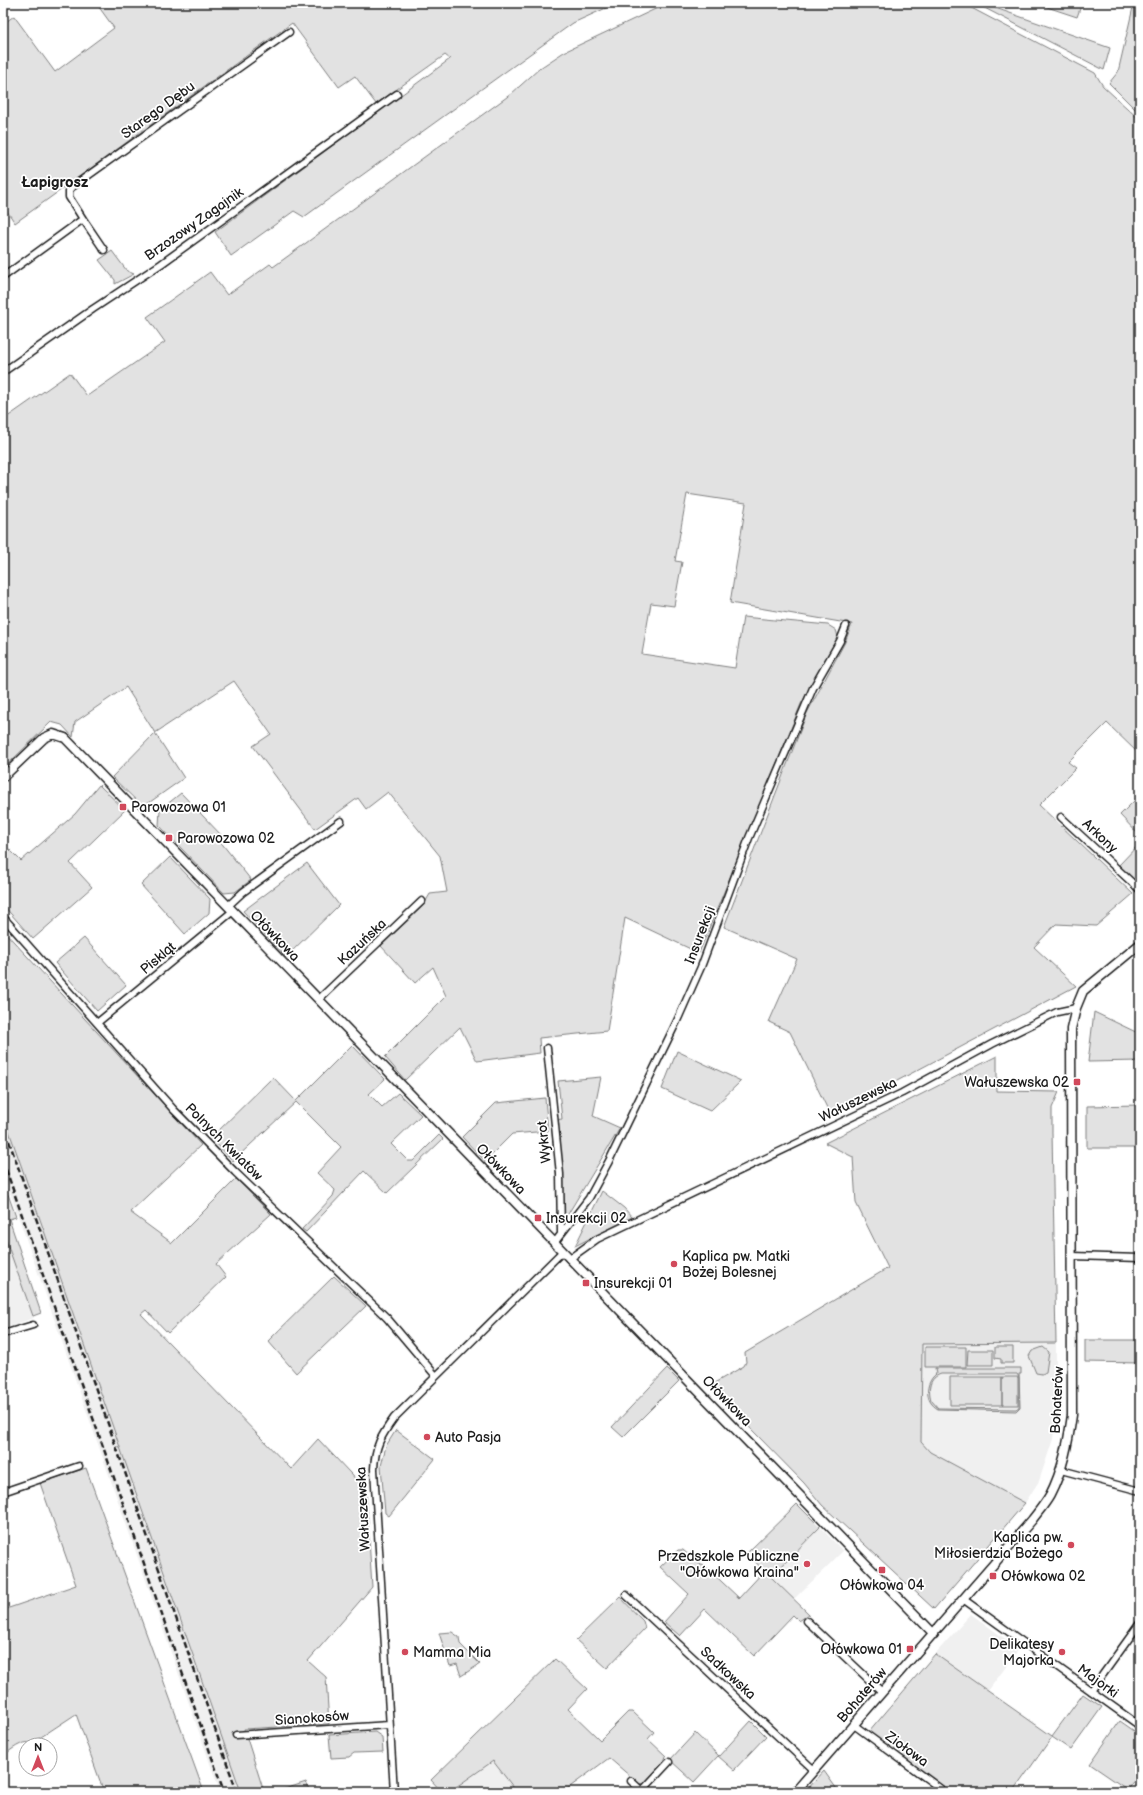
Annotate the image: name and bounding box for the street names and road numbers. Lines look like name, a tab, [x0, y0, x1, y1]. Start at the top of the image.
street label: Starego Dębu	[118, 78, 198, 142]
street label: Brzozowy Zagajnik	[141, 184, 247, 264]
street label: Arkony	[1079, 815, 1122, 857]
street label: Insurekcji	[681, 904, 719, 966]
street label: Ołówkowa	[247, 907, 303, 965]
street label: Kazuńska	[334, 915, 390, 969]
street label: Piskląt	[137, 938, 180, 978]
street label: Wałuszewska	[816, 1074, 900, 1126]
street label: Polnych Kwiatów	[182, 1100, 267, 1185]
street label: Wykrot	[533, 1119, 555, 1164]
street label: Ołówkowa	[473, 1140, 529, 1198]
street label: Bohaterów	[1047, 1365, 1067, 1434]
street label: Ołówkowa	[699, 1372, 755, 1430]
street label: Wałuszewska	[352, 1466, 374, 1552]
street label: Sadkowska	[697, 1643, 759, 1703]
street label: Majorki	[1074, 1660, 1122, 1702]
street label: Bohaterów	[833, 1664, 891, 1726]
street label: Sianokosów	[274, 1707, 350, 1729]
street label: Ziołowa	[881, 1727, 932, 1770]

